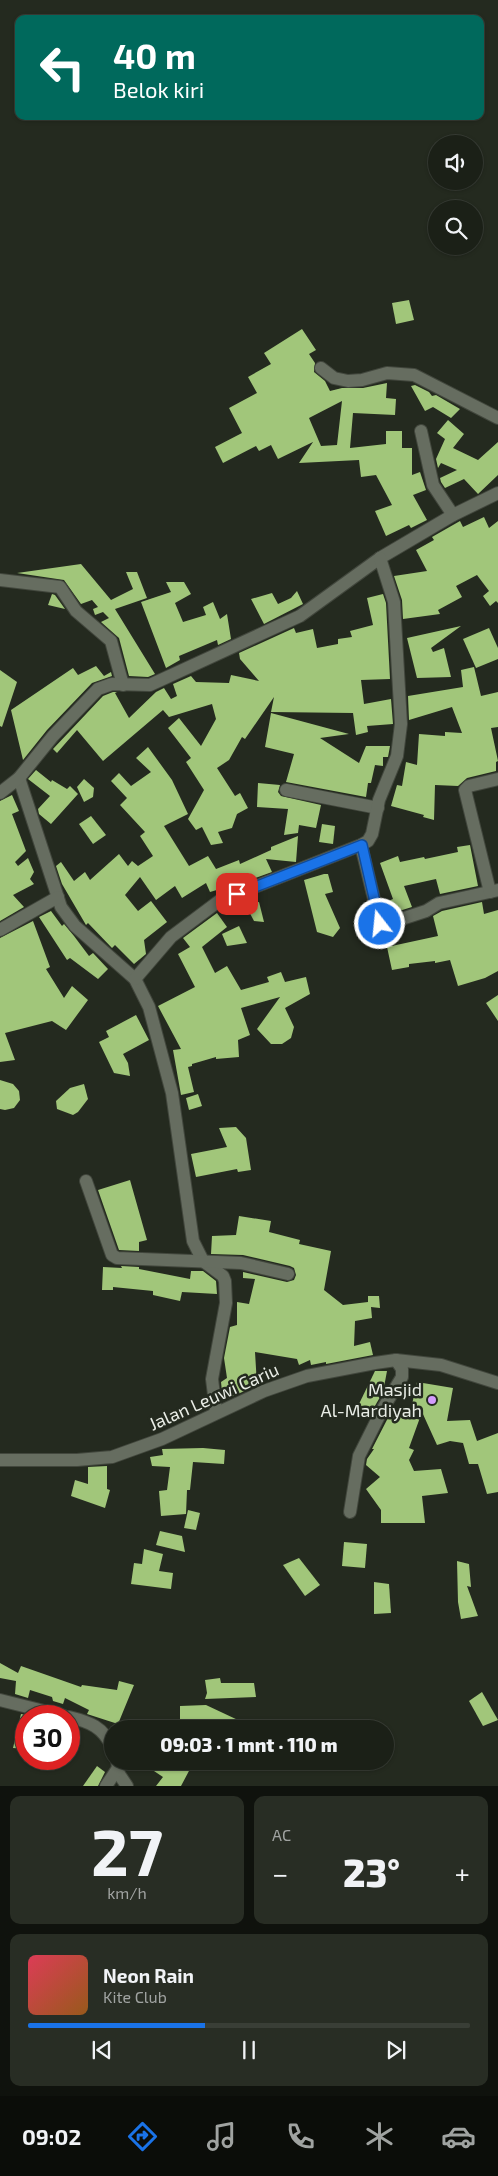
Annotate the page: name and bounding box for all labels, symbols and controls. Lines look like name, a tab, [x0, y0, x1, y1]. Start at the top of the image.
text: 40 m	[113, 34, 196, 76]
icon: left	[30, 35, 95, 100]
text: Belok kiri	[113, 76, 204, 102]
map controls	[428, 135, 483, 255]
button: sound	[428, 135, 483, 190]
button: search	[428, 200, 483, 255]
pin	[216, 873, 258, 915]
icon: arrive	[223, 880, 251, 908]
position arrow	[353, 897, 405, 949]
street label: Jalan Leuwi Cariu	[145, 1358, 282, 1435]
place label: Masjid Al-Mardiyah	[320, 1378, 422, 1421]
marker: Masjid Al-Mardiyah	[426, 1394, 438, 1406]
speed limit sign: 30	[15, 1705, 80, 1770]
text: 09:03 · 1 mnt · 110 m	[160, 1733, 338, 1756]
text: 27	[91, 1811, 163, 1889]
text: AC	[272, 1825, 291, 1844]
text: 23°	[343, 1849, 400, 1895]
text: −	[272, 1856, 288, 1890]
text: +	[455, 1856, 470, 1890]
text: km/h	[107, 1883, 147, 1902]
text: Neon Rain	[103, 1964, 194, 1987]
text: Kite Club	[103, 1987, 167, 2006]
icon: previous	[88, 2036, 116, 2064]
icon: pause	[235, 2036, 263, 2064]
icon: next	[382, 2036, 410, 2064]
icon: directions	[125, 2119, 160, 2154]
icon: music	[204, 2119, 239, 2154]
icon: phone	[283, 2119, 318, 2154]
icon: climate	[362, 2119, 397, 2154]
icon: car	[441, 2119, 476, 2154]
text: 09:02	[22, 2123, 81, 2149]

